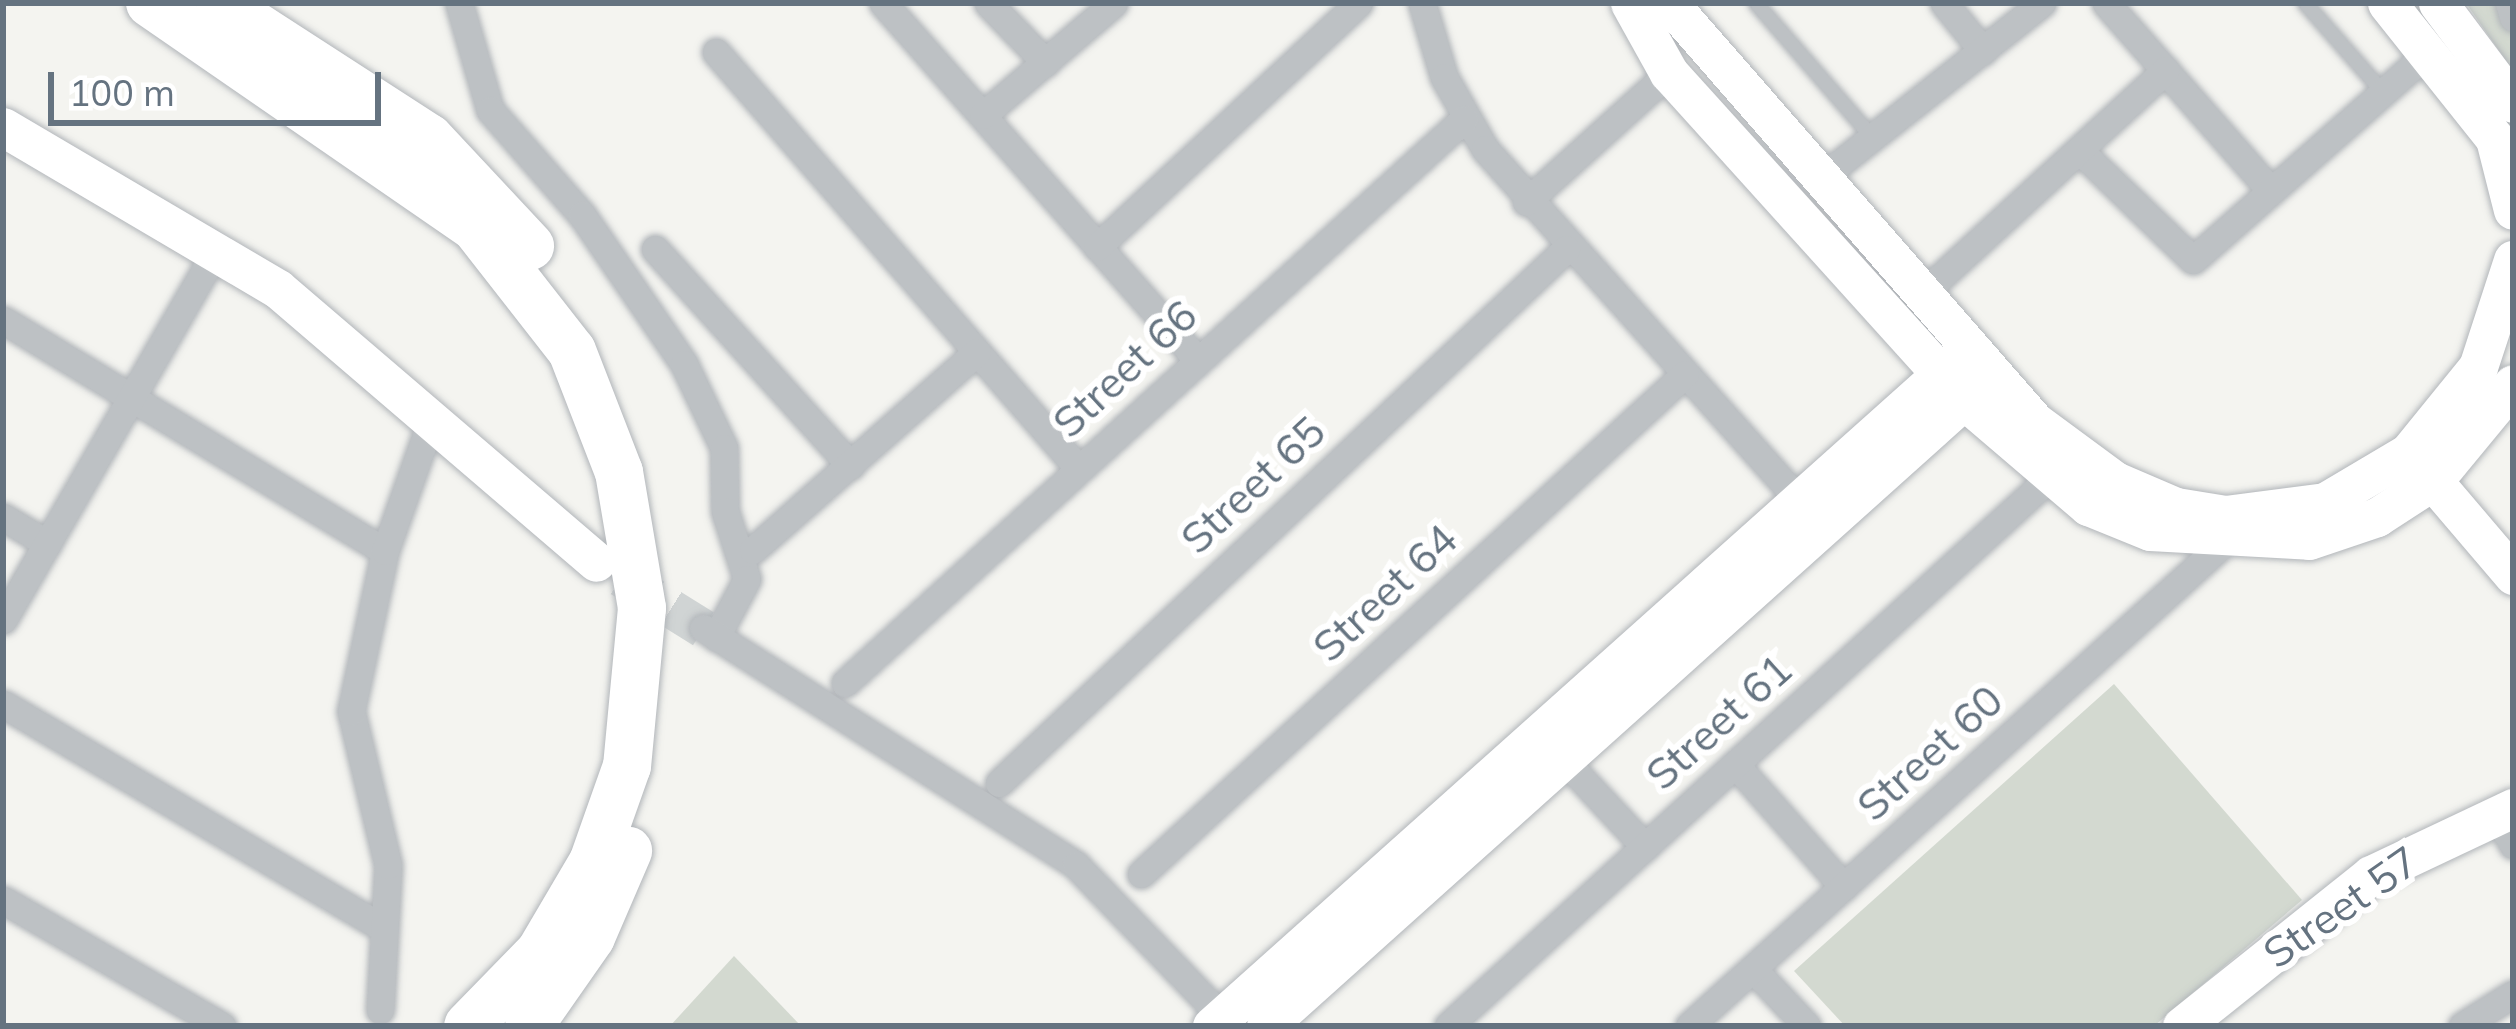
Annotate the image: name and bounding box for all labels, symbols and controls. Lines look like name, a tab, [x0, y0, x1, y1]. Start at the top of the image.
scale bar	[54, 48, 387, 122]
text: 100 m	[69, 70, 175, 115]
street label: Street 66	[1043, 290, 1207, 448]
street label: Street 65	[1171, 406, 1335, 564]
street label: Street 64	[1303, 514, 1467, 672]
street label: Street 61	[1636, 644, 1802, 800]
street label: Street 60	[1847, 675, 2013, 831]
street label: Street 57	[2254, 835, 2428, 979]

